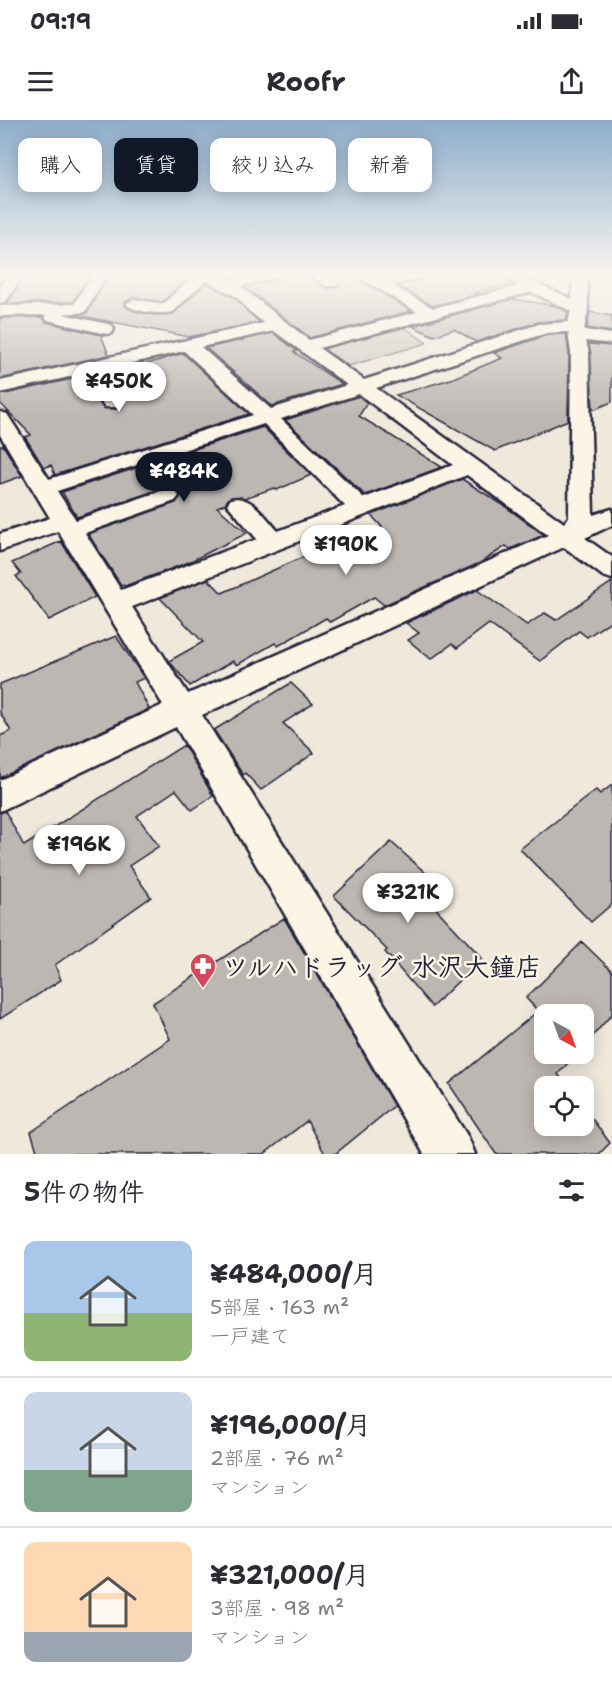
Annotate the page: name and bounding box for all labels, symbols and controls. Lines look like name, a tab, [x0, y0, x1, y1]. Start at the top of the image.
text: 09:19	[30, 7, 91, 36]
text: Roofr	[266, 63, 346, 100]
icon: menu	[24, 65, 57, 98]
icon: share	[555, 65, 588, 98]
chip: 購入	[18, 138, 102, 192]
chip: 賃貸	[114, 138, 198, 192]
chip: 絞り込み	[210, 138, 336, 192]
chip: 新着	[348, 138, 432, 192]
pin: ¥450K	[77, 362, 161, 413]
text: ¥450K	[85, 368, 153, 394]
pin: ¥484K	[142, 452, 226, 503]
text: ¥484K	[149, 458, 219, 484]
pin: ¥190K	[304, 525, 388, 576]
text: ¥190K	[314, 531, 378, 557]
pin: ¥196K	[37, 825, 121, 876]
text: ¥196K	[47, 831, 111, 857]
pin: ¥321K	[366, 873, 450, 924]
text: ¥321K	[376, 879, 440, 905]
place label: ツルハドラッグ 水沢大鐘店	[222, 949, 541, 984]
pharmacy icon: ツルハドラッグ 水沢大鐘店	[188, 951, 218, 989]
north arrow	[534, 1004, 594, 1064]
map controls	[534, 1004, 594, 1136]
button: locate	[534, 1076, 594, 1136]
text: 5件の物件	[24, 1174, 144, 1209]
icon: filters	[555, 1174, 588, 1207]
text: ¥484,000/月	[210, 1256, 378, 1291]
icon: home	[72, 1265, 144, 1337]
text: 5部屋 · 163 m²	[210, 1294, 349, 1320]
text: 一戸建て	[210, 1323, 290, 1349]
text: ¥196,000/月	[210, 1407, 371, 1442]
icon: home	[72, 1416, 144, 1488]
text: 2部屋 · 76 m²	[210, 1445, 344, 1471]
text: マンション	[210, 1474, 309, 1500]
text: ¥321,000/月	[210, 1557, 370, 1592]
icon: home	[72, 1566, 144, 1638]
text: 3部屋 · 98 m²	[210, 1595, 344, 1621]
text: マンション	[210, 1624, 309, 1650]

